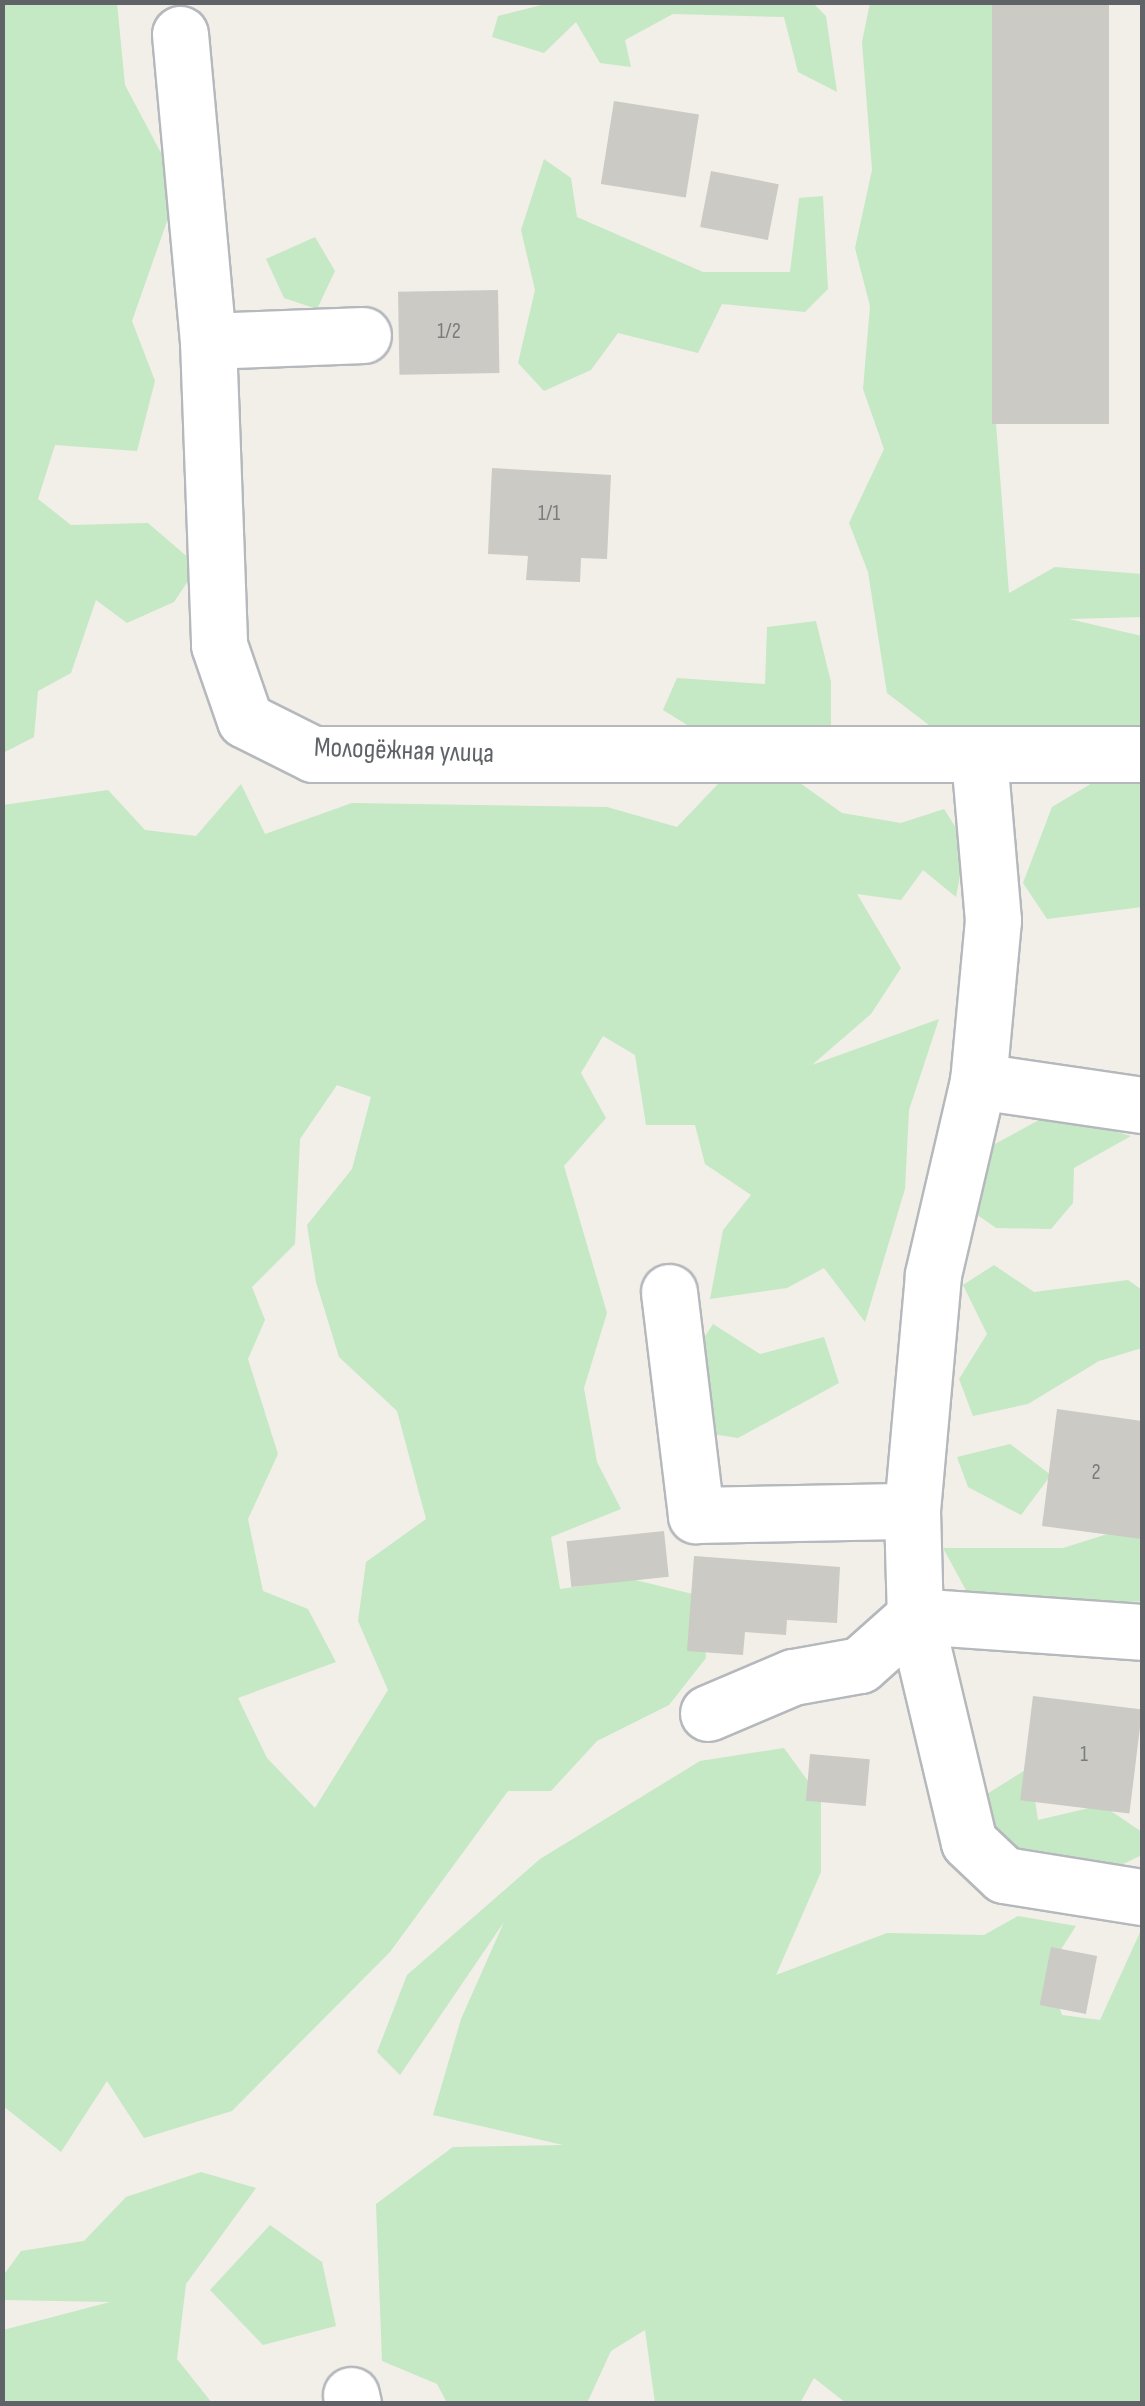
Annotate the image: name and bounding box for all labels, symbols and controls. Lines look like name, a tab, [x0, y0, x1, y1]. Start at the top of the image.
house number: 1/2	[437, 319, 461, 345]
house number: 1/1	[538, 501, 560, 527]
street label: Молодёжная улица	[313, 731, 495, 771]
house number: 2	[1091, 1460, 1101, 1486]
house number: 1	[1080, 1742, 1088, 1768]

